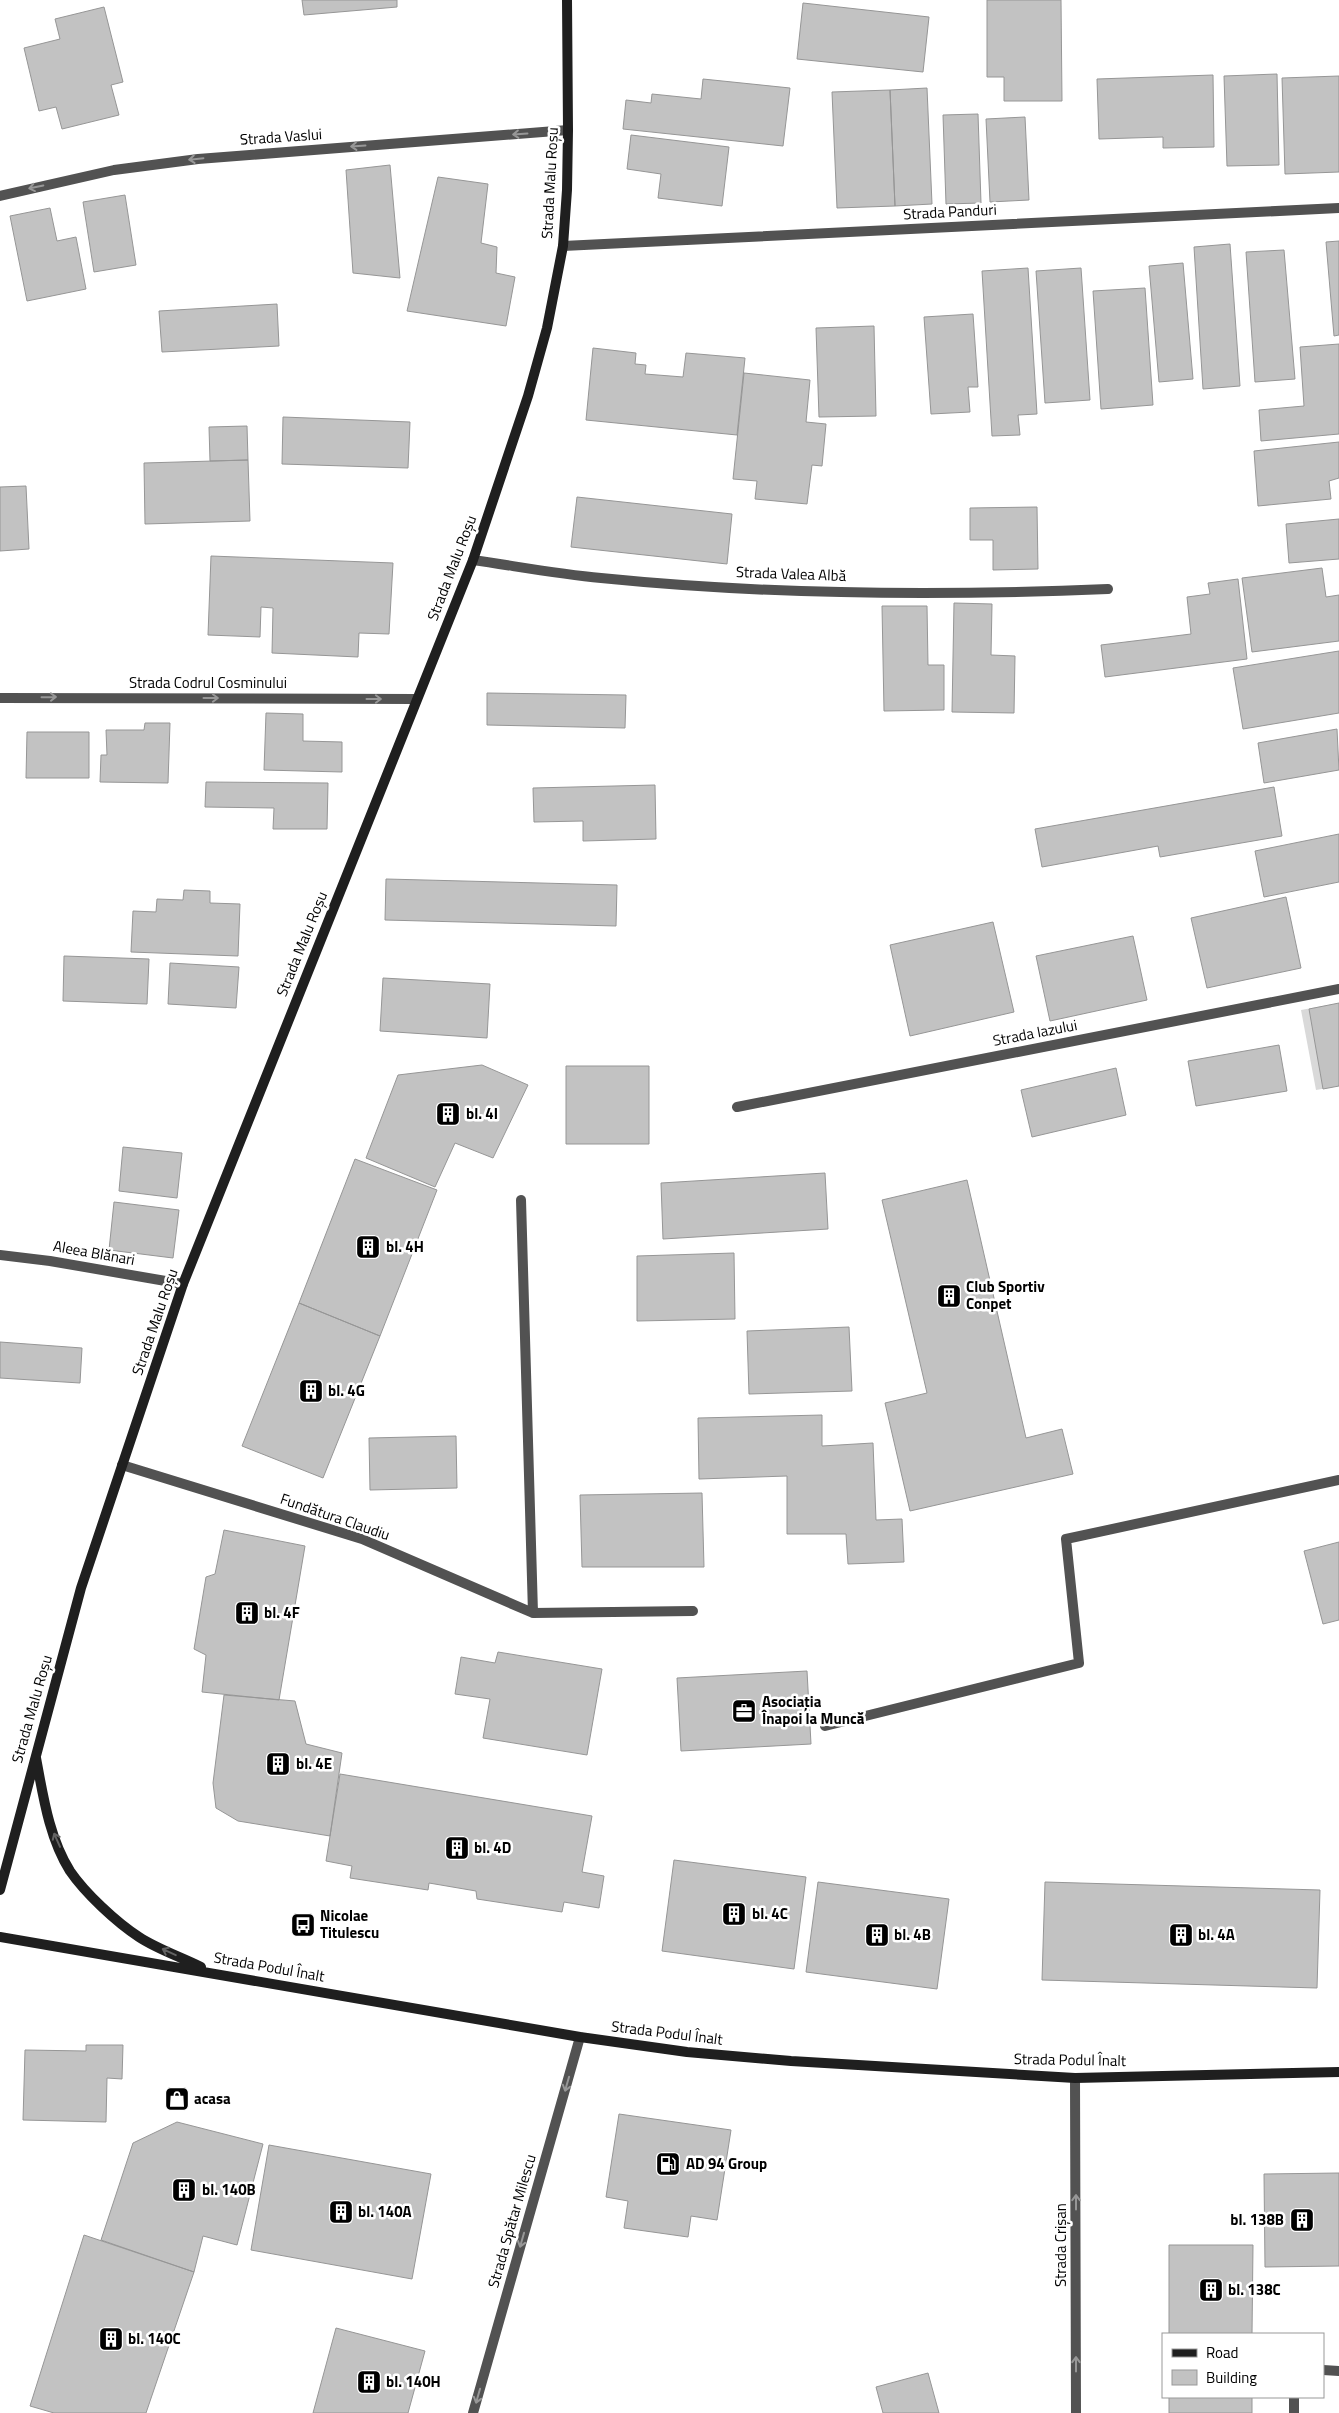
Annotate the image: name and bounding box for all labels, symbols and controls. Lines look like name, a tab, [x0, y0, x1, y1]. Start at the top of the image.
street label: Strada Vaslui	[239, 122, 323, 151]
street label: Strada Malu Roșu	[535, 127, 564, 239]
one-way arrow	[512, 129, 528, 139]
one-way arrow	[350, 142, 366, 151]
one-way arrow	[188, 154, 204, 164]
one-way arrow	[28, 183, 44, 192]
street label: Strada Panduri	[903, 198, 997, 225]
street label: Strada Malu Roșu	[421, 512, 482, 624]
street label: Strada Valea Albă	[736, 560, 847, 587]
street label: Strada Codrul Cosminului	[129, 671, 287, 694]
one-way arrow	[40, 692, 56, 702]
one-way arrow	[203, 693, 219, 702]
one-way arrow	[365, 694, 381, 704]
street label: Strada Malu Roșu	[270, 888, 333, 1000]
street label: Strada Iazului	[991, 1013, 1079, 1052]
building icon: bl. 4I	[435, 1101, 461, 1127]
place label: bl. 4I	[466, 1102, 498, 1125]
street label: Aleea Blănari	[51, 1234, 137, 1271]
building icon: bl. 4H	[355, 1234, 381, 1260]
place label: bl. 4H	[386, 1235, 424, 1258]
street label: Strada Malu Roșu	[125, 1265, 184, 1378]
place label: Club Sportiv Conpet	[966, 1275, 1045, 1315]
building icon: Club Sportiv Conpet	[936, 1283, 962, 1309]
building icon: bl. 4G	[298, 1378, 324, 1404]
place label: bl. 4G	[328, 1379, 365, 1402]
street label: Fundătura Claudiu	[277, 1487, 393, 1546]
building icon: bl. 4F	[234, 1600, 260, 1626]
place label: bl. 4F	[264, 1601, 300, 1624]
street label: Strada Malu Roșu	[5, 1652, 58, 1766]
place label: Asociația Înapoi la Muncă	[761, 1690, 865, 1730]
office icon: Asociația Înapoi la Muncă	[731, 1698, 757, 1724]
building icon: bl. 4E	[265, 1751, 291, 1777]
place label: bl. 4E	[296, 1752, 332, 1775]
one-way arrow	[51, 1833, 61, 1848]
building icon: bl. 4D	[444, 1835, 470, 1861]
place label: bl. 4D	[474, 1836, 511, 1859]
building icon: bl. 4C	[721, 1901, 747, 1927]
place label: bl. 4C	[752, 1902, 788, 1925]
place label: Nicolae Titulescu	[320, 1904, 379, 1944]
bus stop icon: Nicolae Titulescu	[290, 1912, 316, 1938]
building icon: bl. 4B	[864, 1922, 890, 1948]
building icon: bl. 4A	[1168, 1922, 1194, 1948]
place label: bl. 4B	[894, 1923, 931, 1946]
place label: bl. 4A	[1198, 1923, 1235, 1946]
street label: Strada Podul Înalt	[212, 1945, 327, 1988]
one-way arrow	[162, 1946, 177, 1956]
street label: Strada Podul Înalt	[610, 2014, 725, 2051]
street label: Strada Podul Înalt	[1014, 2047, 1127, 2072]
one-way arrow	[562, 2075, 571, 2091]
shop icon: acasa	[164, 2086, 190, 2112]
place label: acasa	[194, 2087, 231, 2110]
street label: Strada Spătar Milescu	[481, 2151, 542, 2290]
fuel station icon: AD 94 Group	[655, 2151, 681, 2177]
place label: AD 94 Group	[686, 2152, 767, 2175]
building icon: bl. 140B	[171, 2177, 197, 2203]
place label: bl. 140B	[202, 2178, 256, 2201]
one-way arrow	[1071, 2194, 1081, 2210]
building icon: bl. 140A	[328, 2199, 354, 2225]
place label: bl. 140A	[358, 2200, 412, 2223]
street label: Strada Crișan	[1049, 2203, 1072, 2287]
building icon: bl. 138B	[1289, 2207, 1315, 2233]
place label: bl. 138B	[1230, 2208, 1284, 2231]
one-way arrow	[517, 2231, 527, 2247]
building icon: bl. 138C	[1198, 2277, 1224, 2303]
place label: bl. 138C	[1228, 2278, 1281, 2301]
building icon: bl. 140C	[98, 2326, 124, 2352]
place label: bl. 140C	[128, 2327, 181, 2350]
legend	[1162, 2333, 1324, 2398]
text: Road	[1206, 2341, 1238, 2364]
one-way arrow	[1071, 2357, 1081, 2373]
text: Building	[1206, 2366, 1257, 2389]
building icon: bl. 140H	[356, 2369, 382, 2395]
place label: bl. 140H	[386, 2370, 441, 2393]
one-way arrow	[472, 2388, 482, 2404]

